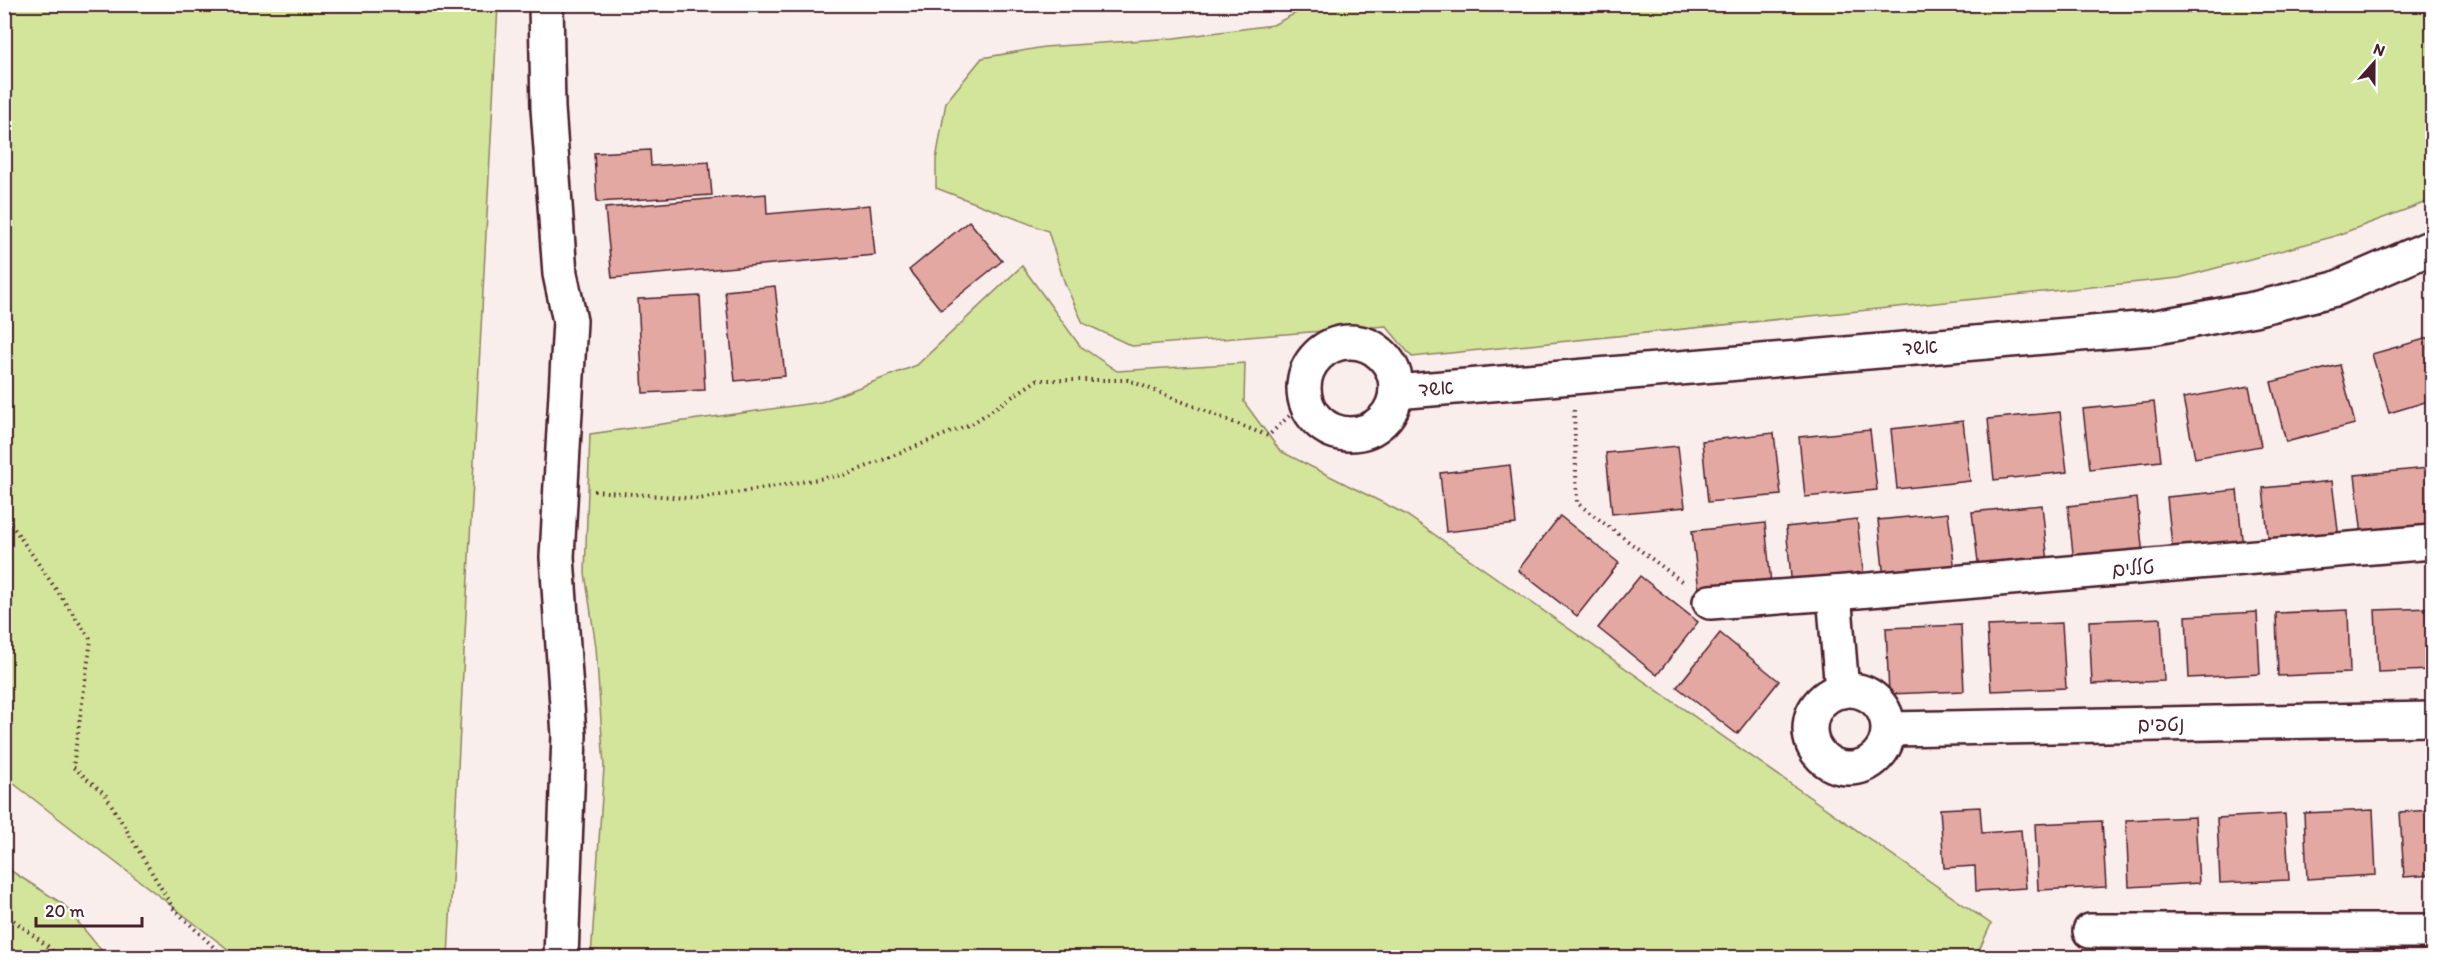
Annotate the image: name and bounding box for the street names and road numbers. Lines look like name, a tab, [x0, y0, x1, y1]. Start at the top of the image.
street label: אשד	[1901, 333, 1939, 361]
street label: אשד	[1417, 374, 1455, 402]
street label: טללים	[2111, 554, 2155, 582]
street label: נטפים	[2137, 712, 2185, 736]

